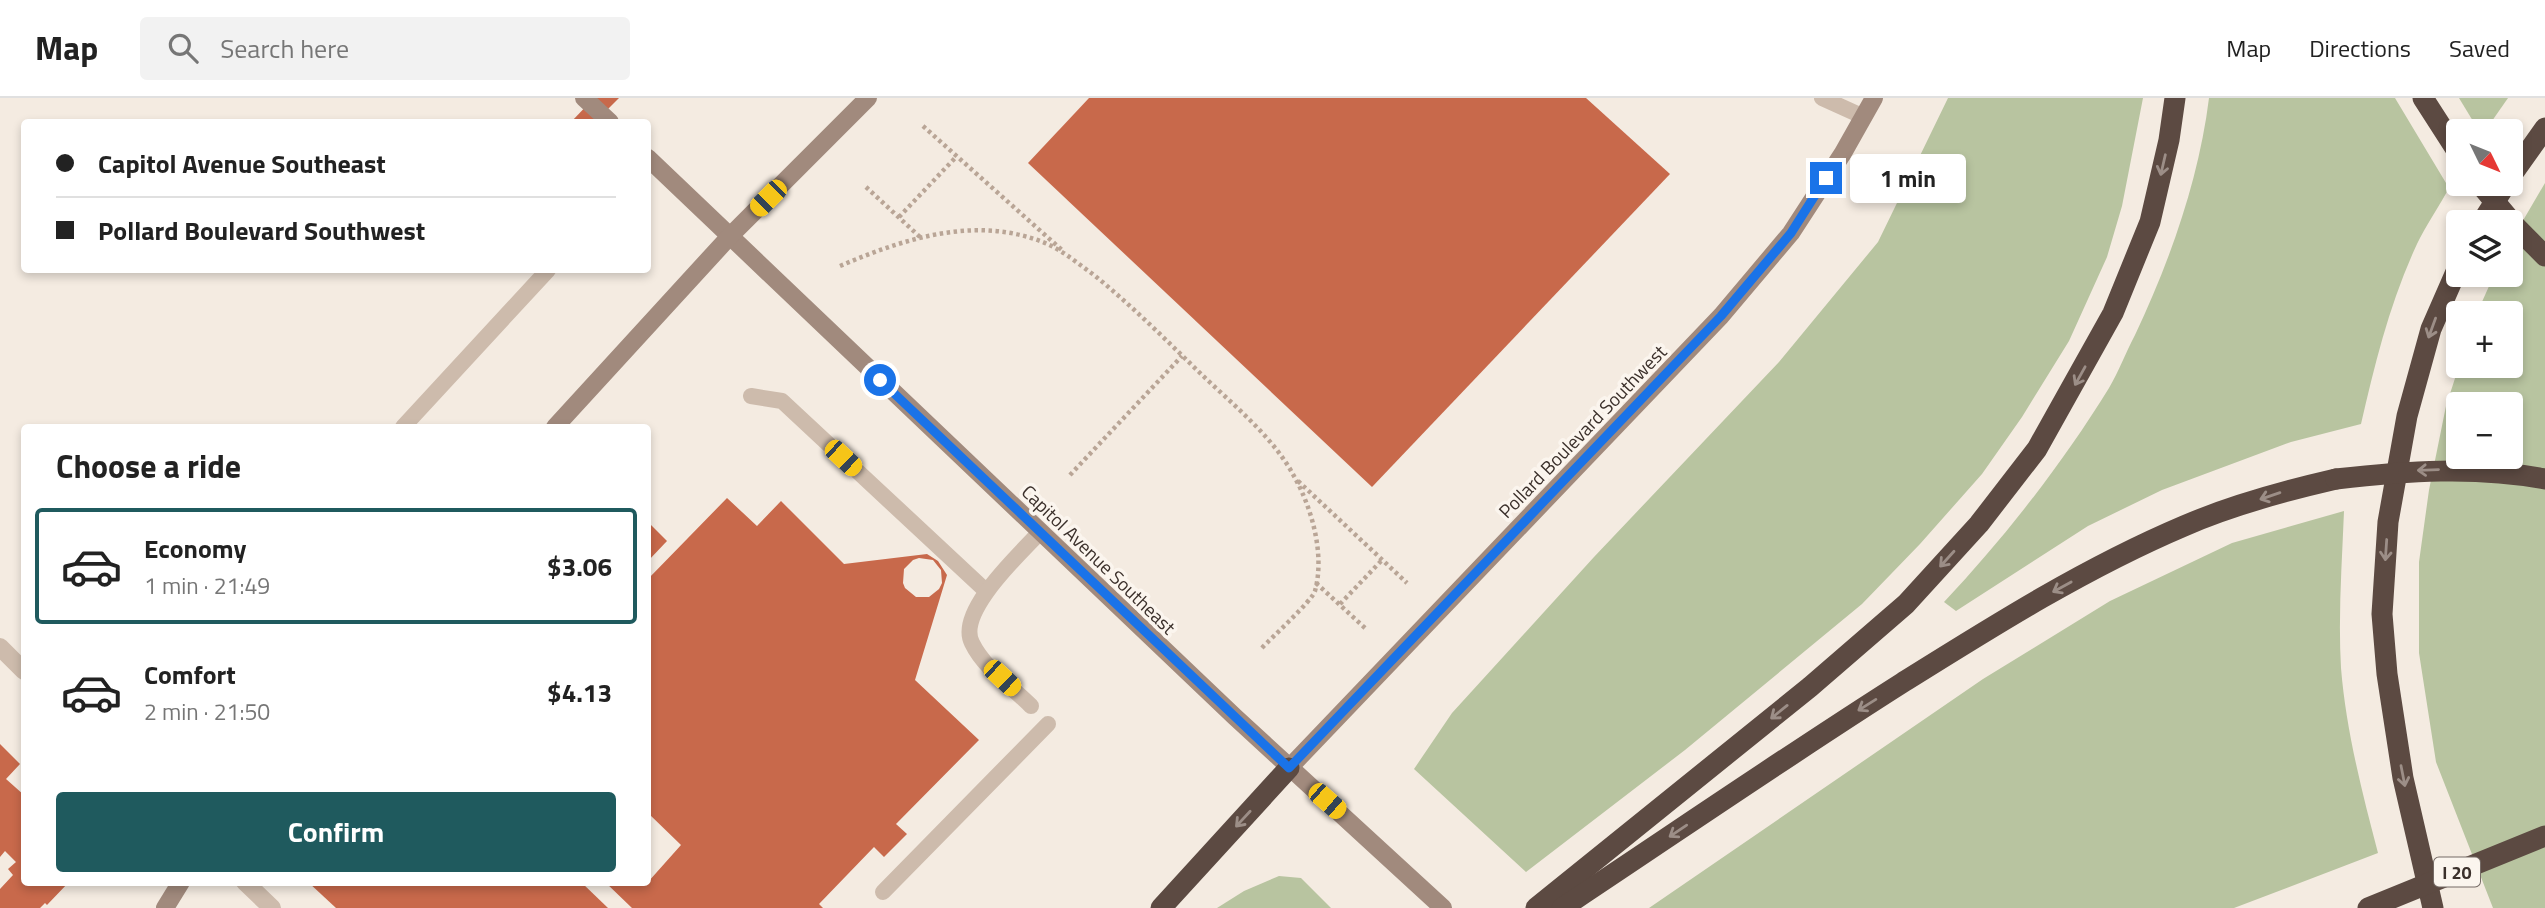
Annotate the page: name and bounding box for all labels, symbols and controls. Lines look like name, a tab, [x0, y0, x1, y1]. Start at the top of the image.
search box	[140, 17, 630, 80]
text: Map	[35, 23, 98, 73]
icon: search	[164, 29, 202, 67]
text: Search here	[220, 29, 349, 68]
text: Map	[2226, 30, 2271, 66]
text: Directions	[2309, 30, 2411, 66]
text: Saved	[2449, 30, 2510, 66]
north arrow	[2446, 119, 2524, 196]
map controls	[2446, 119, 2523, 469]
text: Capitol Avenue Southeast	[98, 144, 386, 183]
one-way arrow	[2156, 153, 2169, 176]
callout: 1 min	[1850, 154, 1966, 202]
text: 1 min	[1880, 161, 1936, 196]
route end	[1810, 162, 1842, 194]
car	[746, 176, 791, 220]
button: layers	[2446, 210, 2523, 287]
text: Pollard Boulevard Southwest	[98, 211, 425, 250]
button: +	[2446, 301, 2523, 378]
one-way arrow	[2424, 317, 2437, 339]
street label: Pollard Boulevard Southwest	[1491, 337, 1673, 524]
route start	[864, 364, 896, 396]
one-way arrow	[2073, 365, 2087, 385]
button: −	[2446, 392, 2523, 469]
car	[821, 436, 866, 480]
text: Choose a ride	[56, 442, 241, 490]
one-way arrow	[2417, 464, 2440, 477]
street label: Capitol Avenue Southeast	[1015, 477, 1183, 641]
one-way arrow	[2259, 491, 2281, 503]
text: Economy	[144, 529, 246, 568]
icon: car	[60, 535, 123, 598]
one-way arrow	[2379, 538, 2392, 561]
text: $3.06	[547, 547, 612, 586]
one-way arrow	[1938, 550, 1955, 567]
text: 1 min · 21:49	[144, 568, 270, 603]
one-way arrow	[2052, 581, 2073, 594]
text: Comfort	[144, 655, 236, 694]
car	[980, 656, 1025, 700]
icon: car	[60, 661, 123, 724]
text: $4.13	[547, 673, 612, 712]
text: 2 min · 21:50	[144, 694, 270, 729]
one-way arrow	[1858, 699, 1878, 713]
one-way arrow	[1770, 704, 1788, 719]
one-way arrow	[2396, 764, 2410, 787]
car	[1305, 779, 1350, 823]
button: Confirm	[56, 792, 616, 872]
one-way arrow	[1235, 810, 1251, 828]
one-way arrow	[1669, 824, 1688, 838]
road number: I 20	[2434, 858, 2480, 886]

